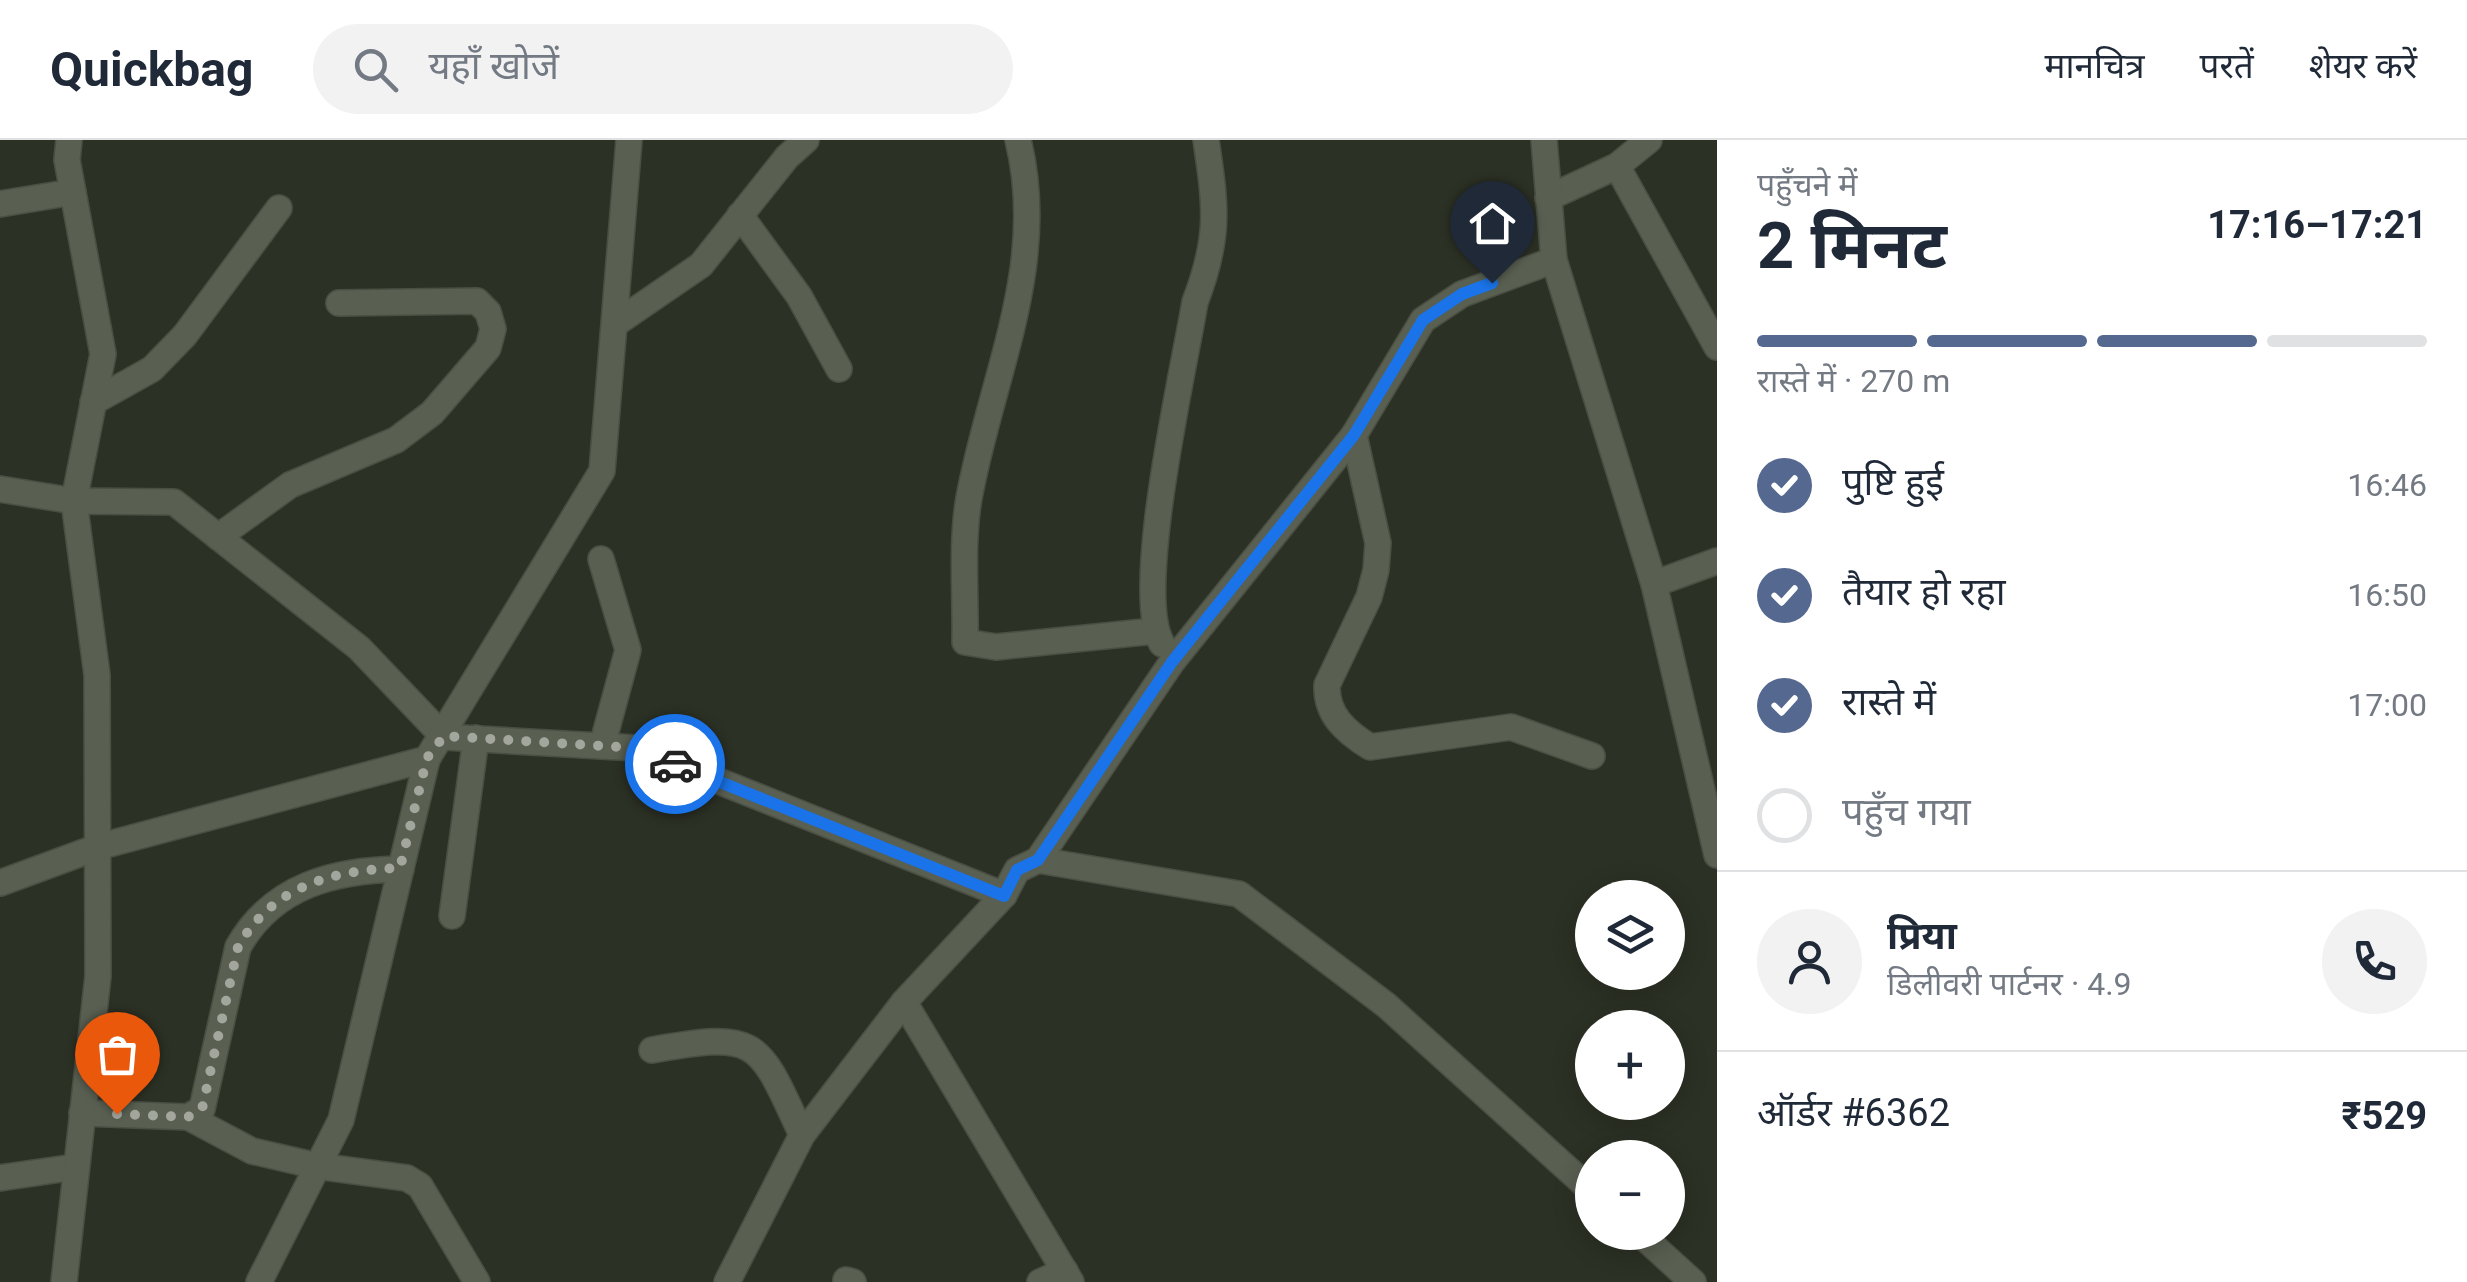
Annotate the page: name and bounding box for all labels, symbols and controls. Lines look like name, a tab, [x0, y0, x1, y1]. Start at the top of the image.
search box	[313, 24, 1013, 114]
text: Quickbag	[50, 41, 253, 98]
icon: search	[348, 42, 403, 97]
text: यहाँ खोजें	[428, 44, 559, 88]
text: मानचित्र	[2045, 46, 2145, 87]
text: परतें	[2200, 46, 2254, 87]
text: शेयर करें	[2309, 46, 2417, 87]
text: पहुँचने में	[1757, 166, 1857, 204]
pin	[1450, 181, 1535, 284]
icon: home	[1465, 196, 1520, 251]
text: 17:16–17:21	[2207, 203, 2427, 247]
text: 2 मिनट	[1757, 208, 1947, 284]
text: रास्ते में · 270 m	[1757, 362, 1950, 400]
icon: check	[1757, 458, 1812, 513]
text: पुष्टि हुई	[1842, 460, 1944, 504]
text: 16:46	[2347, 466, 2427, 504]
icon: check	[1757, 568, 1812, 623]
text: तैयार हो रहा	[1842, 570, 2006, 614]
text: 16:50	[2347, 576, 2427, 614]
icon: check	[1757, 678, 1812, 733]
text: रास्ते में	[1842, 680, 1936, 724]
text: 17:00	[2347, 686, 2427, 724]
courier	[625, 714, 725, 814]
icon: car	[648, 737, 703, 792]
text: पहुँच गया	[1842, 790, 1971, 834]
map controls	[1575, 880, 1685, 1250]
button: layers	[1575, 880, 1685, 990]
button: person	[1757, 909, 1862, 1014]
button: phone	[2322, 909, 2427, 1014]
text: प्रिया	[1887, 914, 1957, 958]
text: डिलीवरी पार्टनर · 4.9	[1887, 965, 2132, 1003]
button: +	[1575, 1010, 1685, 1120]
pin	[75, 1012, 160, 1115]
icon: bag	[90, 1027, 145, 1082]
text: ऑर्डर #6362	[1757, 1091, 1950, 1135]
text: ₹529	[2342, 1094, 2427, 1138]
button: −	[1575, 1140, 1685, 1250]

